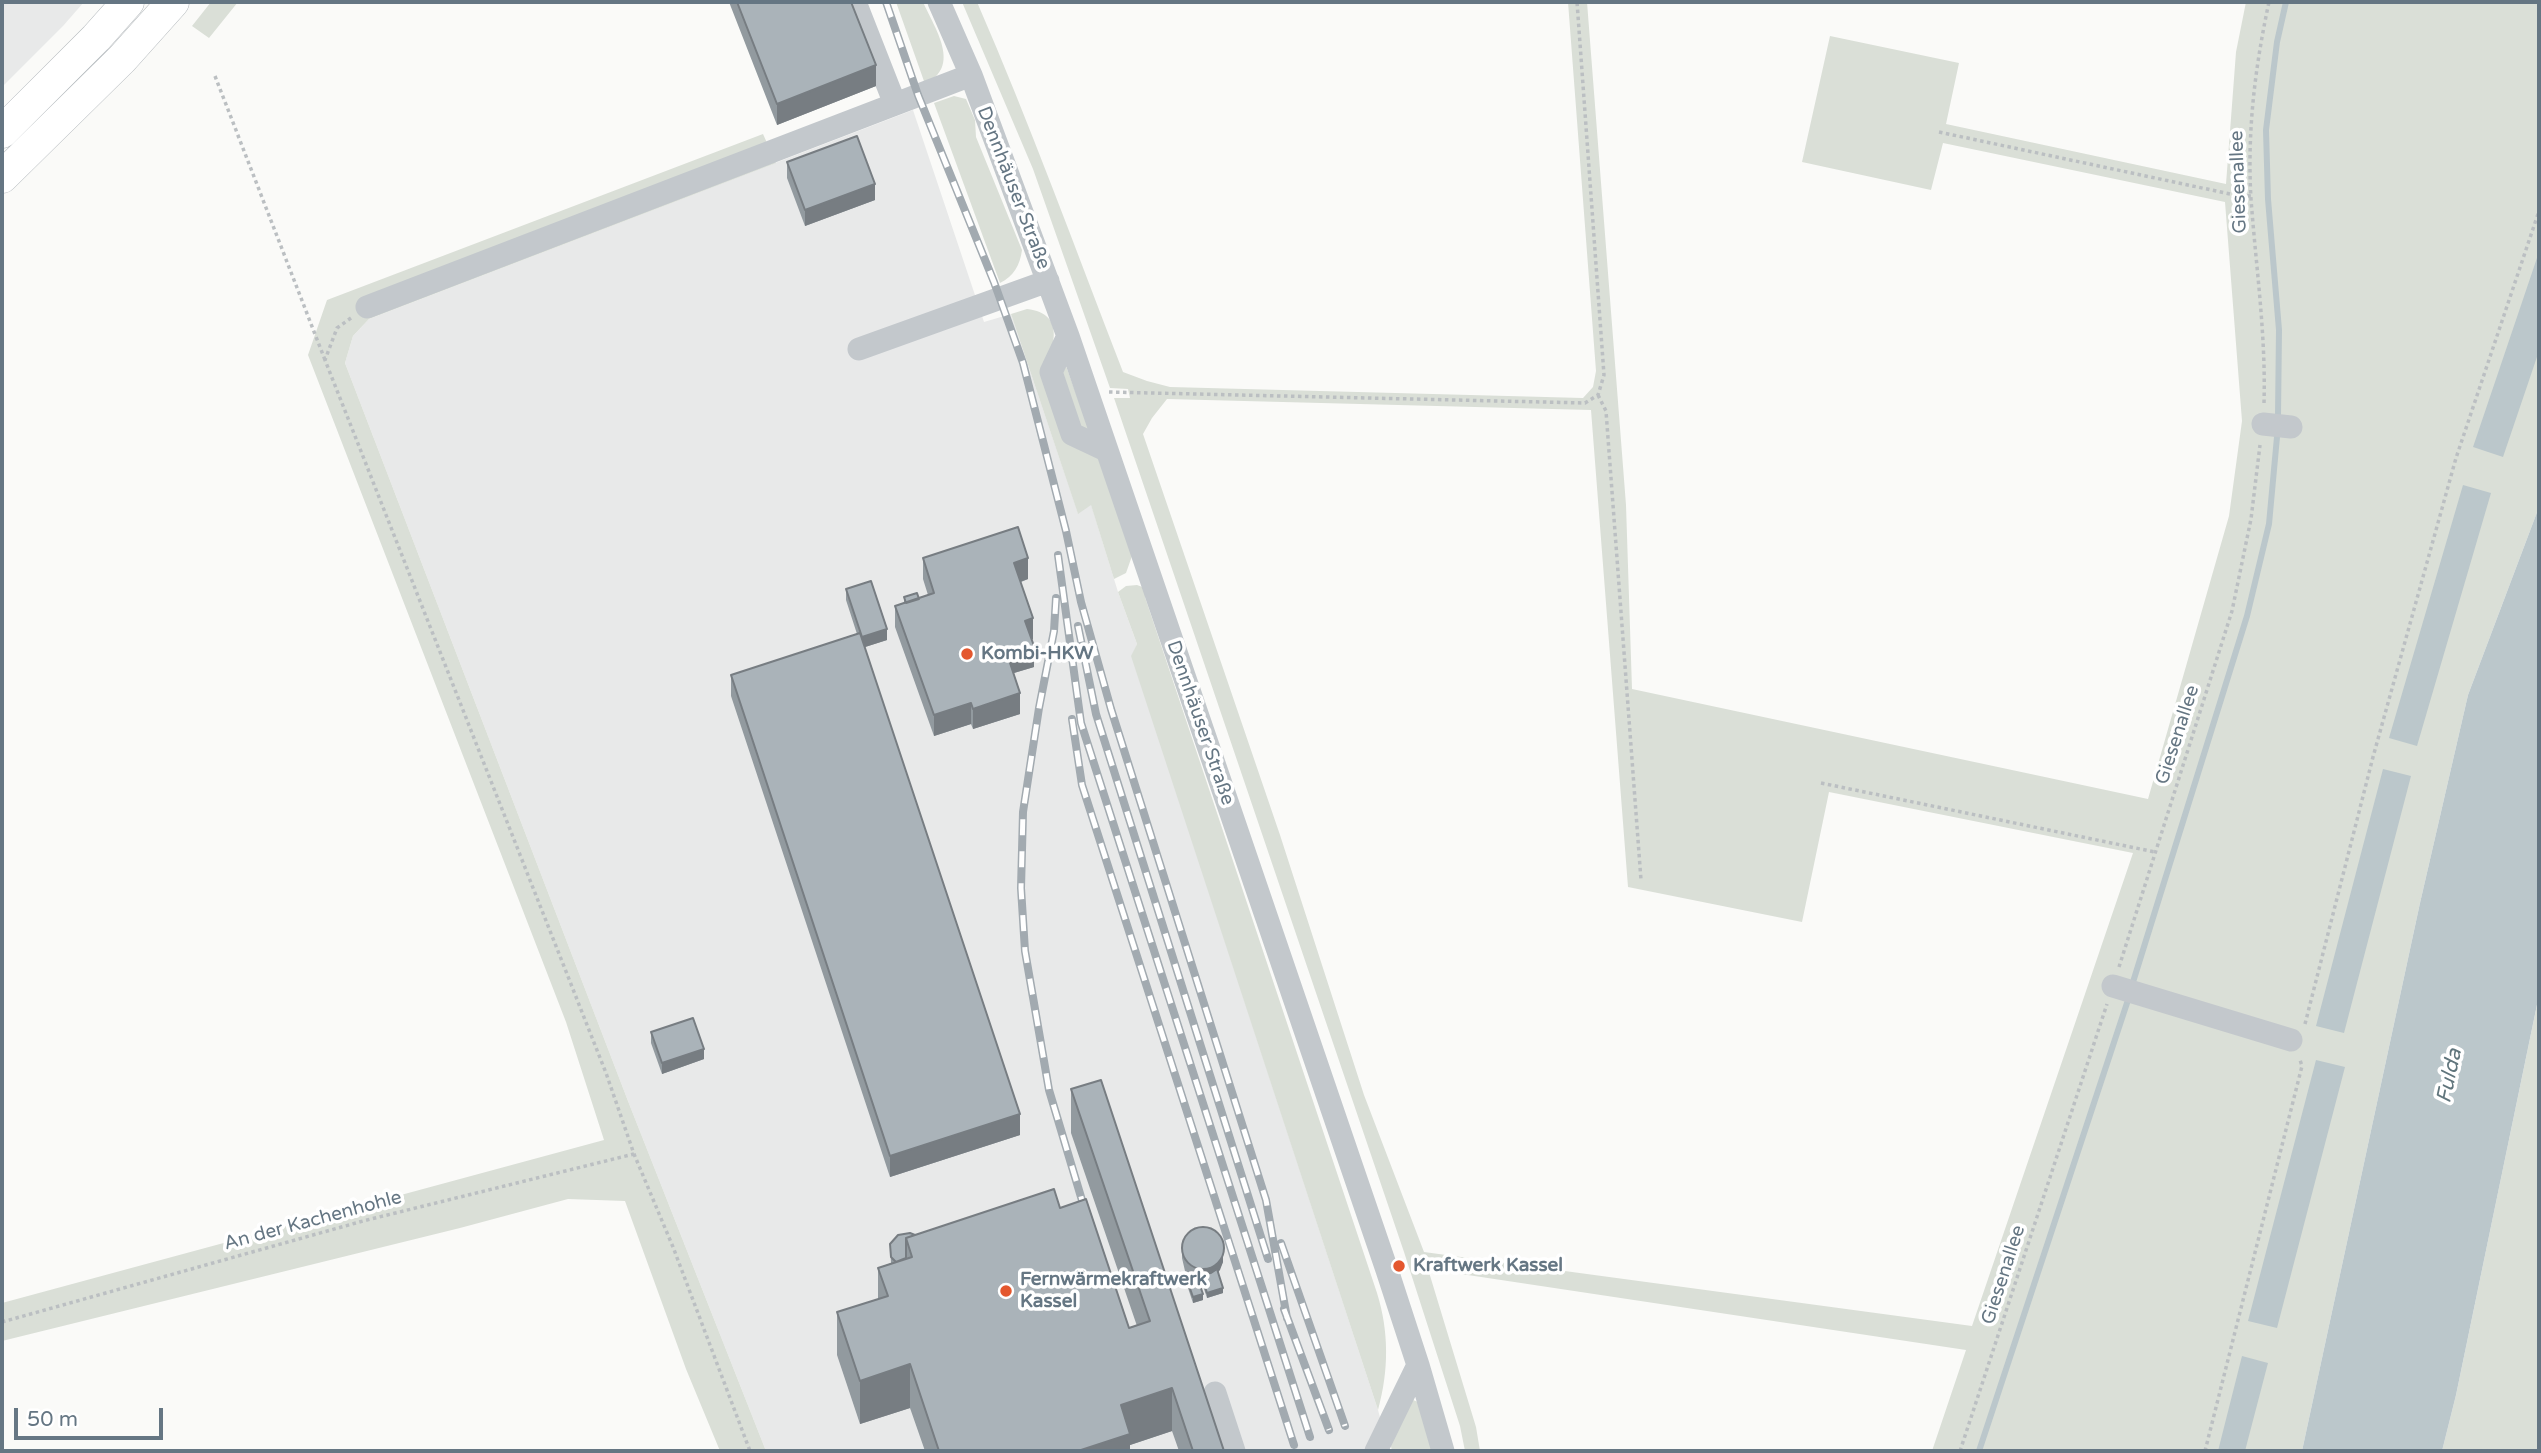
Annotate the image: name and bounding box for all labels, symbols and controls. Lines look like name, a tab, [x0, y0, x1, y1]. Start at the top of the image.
street label: Dennhäuser Straße	[971, 103, 1055, 273]
street label: Giesenallee	[2226, 130, 2252, 234]
street label: Dennhäuser Straße	[1161, 638, 1239, 808]
place label: Kombi-HKW	[981, 643, 1093, 665]
marker: Kombi-HKW	[959, 646, 975, 662]
street label: Giesenallee	[2151, 683, 2205, 787]
water label: Fulda	[2432, 1046, 2468, 1106]
street label: An der Kachenhohle	[222, 1186, 404, 1256]
street label: Giesenallee	[1977, 1223, 2031, 1327]
place label: Kraftwerk Kassel	[1413, 1255, 1563, 1277]
marker: Kraftwerk Kassel	[1391, 1258, 1407, 1274]
place label: Fernwärmekraftwerk Kassel	[1020, 1269, 1207, 1313]
marker: Fernwärmekraftwerk Kassel	[998, 1283, 1014, 1299]
scale bar	[18, 1394, 166, 1438]
text: 50 m	[27, 1407, 78, 1432]

